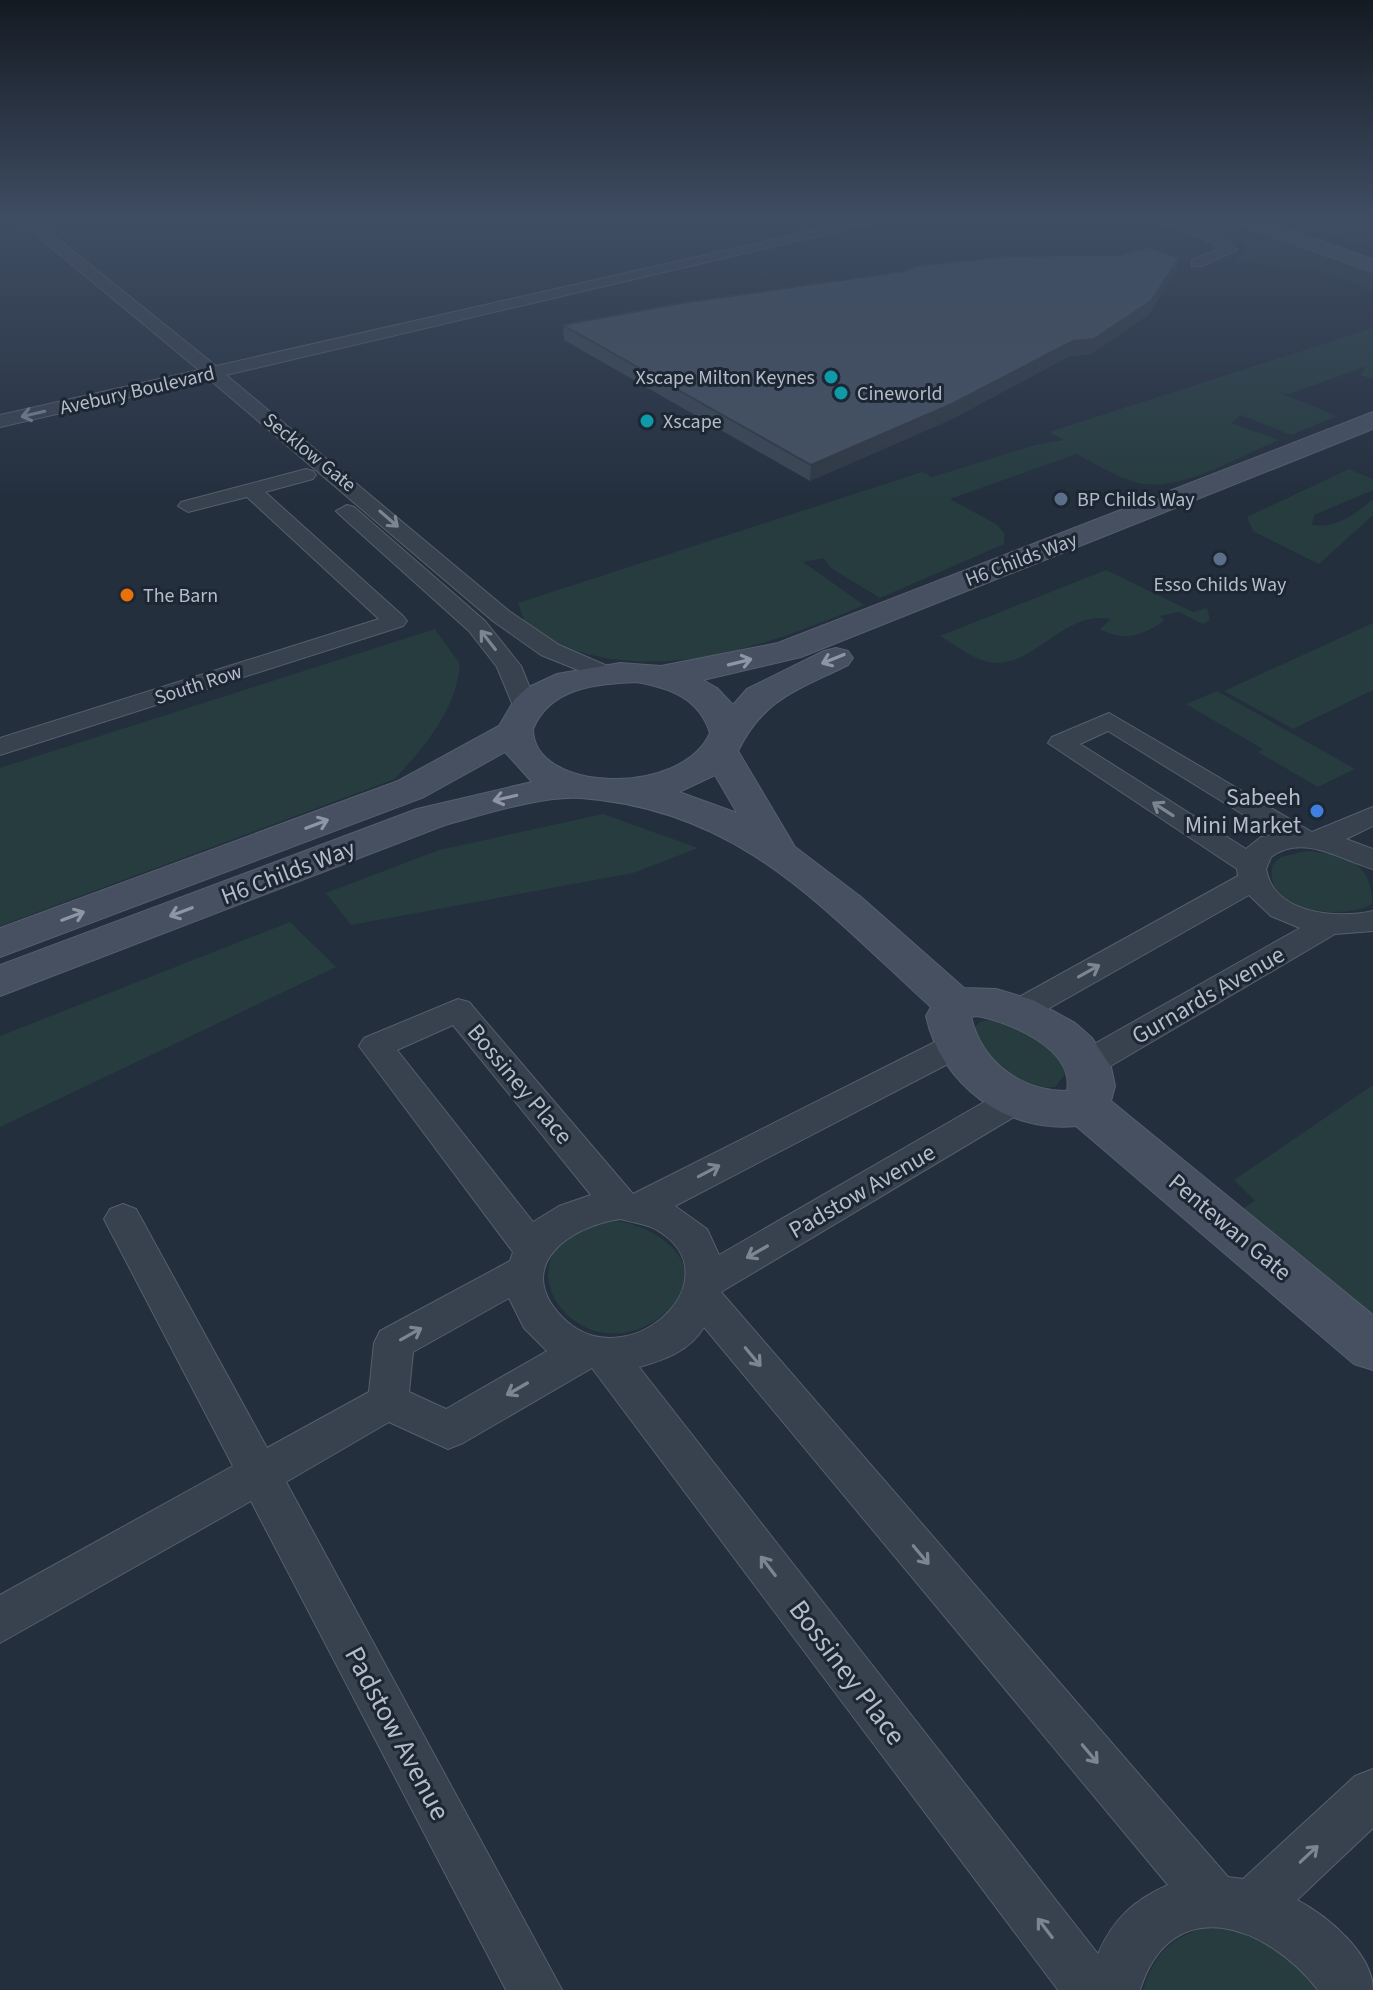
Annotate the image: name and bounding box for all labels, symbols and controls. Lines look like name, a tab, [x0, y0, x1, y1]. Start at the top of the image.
street label: Avebury Boulevard	[57, 360, 217, 422]
place label: Xscape Milton Keynes	[635, 364, 815, 392]
marker: Xscape Milton Keynes	[822, 368, 840, 386]
place label: Cineworld	[857, 380, 943, 408]
marker: Cineworld	[832, 384, 850, 402]
one-way arrow	[21, 407, 47, 422]
street label: Secklow Gate	[257, 407, 362, 499]
place label: Xscape	[663, 408, 722, 436]
marker: Xscape	[638, 412, 656, 430]
place label: BP Childs Way	[1077, 486, 1195, 514]
marker: BP Childs Way	[1052, 490, 1070, 508]
one-way arrow	[379, 510, 399, 528]
street label: H6 Childs Way	[961, 526, 1082, 594]
marker: Esso Childs Way	[1211, 550, 1229, 568]
place label: Esso Childs Way	[1154, 571, 1287, 599]
place label: The Barn	[143, 582, 218, 610]
marker: The Barn	[118, 586, 136, 604]
one-way arrow	[479, 630, 497, 651]
one-way arrow	[821, 653, 846, 667]
one-way arrow	[726, 654, 752, 669]
street label: South Row	[151, 658, 246, 712]
place label: Sabeeh Mini Market	[1185, 780, 1301, 843]
one-way arrow	[493, 791, 518, 806]
one-way arrow	[1152, 800, 1175, 816]
marker: Sabeeh Mini Market	[1308, 802, 1326, 820]
one-way arrow	[304, 816, 329, 831]
street label: H6 Childs Way	[216, 831, 360, 914]
one-way arrow	[169, 906, 194, 920]
one-way arrow	[60, 907, 85, 922]
street label: Gurnards Avenue	[1125, 937, 1291, 1054]
one-way arrow	[1077, 963, 1100, 979]
street label: Bossiney Place	[459, 1016, 581, 1152]
street label: Padstow Avenue	[782, 1135, 942, 1248]
one-way arrow	[696, 1163, 720, 1179]
street label: Pentewan Gate	[1161, 1165, 1299, 1289]
one-way arrow	[746, 1245, 769, 1261]
one-way arrow	[398, 1326, 422, 1341]
one-way arrow	[744, 1346, 762, 1367]
one-way arrow	[506, 1382, 529, 1398]
one-way arrow	[912, 1545, 930, 1565]
one-way arrow	[759, 1556, 776, 1577]
street label: Bossiney Place	[779, 1591, 915, 1754]
street label: Padstow Avenue	[334, 1639, 460, 1827]
one-way arrow	[1081, 1743, 1099, 1763]
one-way arrow	[1299, 1844, 1319, 1863]
one-way arrow	[1036, 1918, 1053, 1939]

